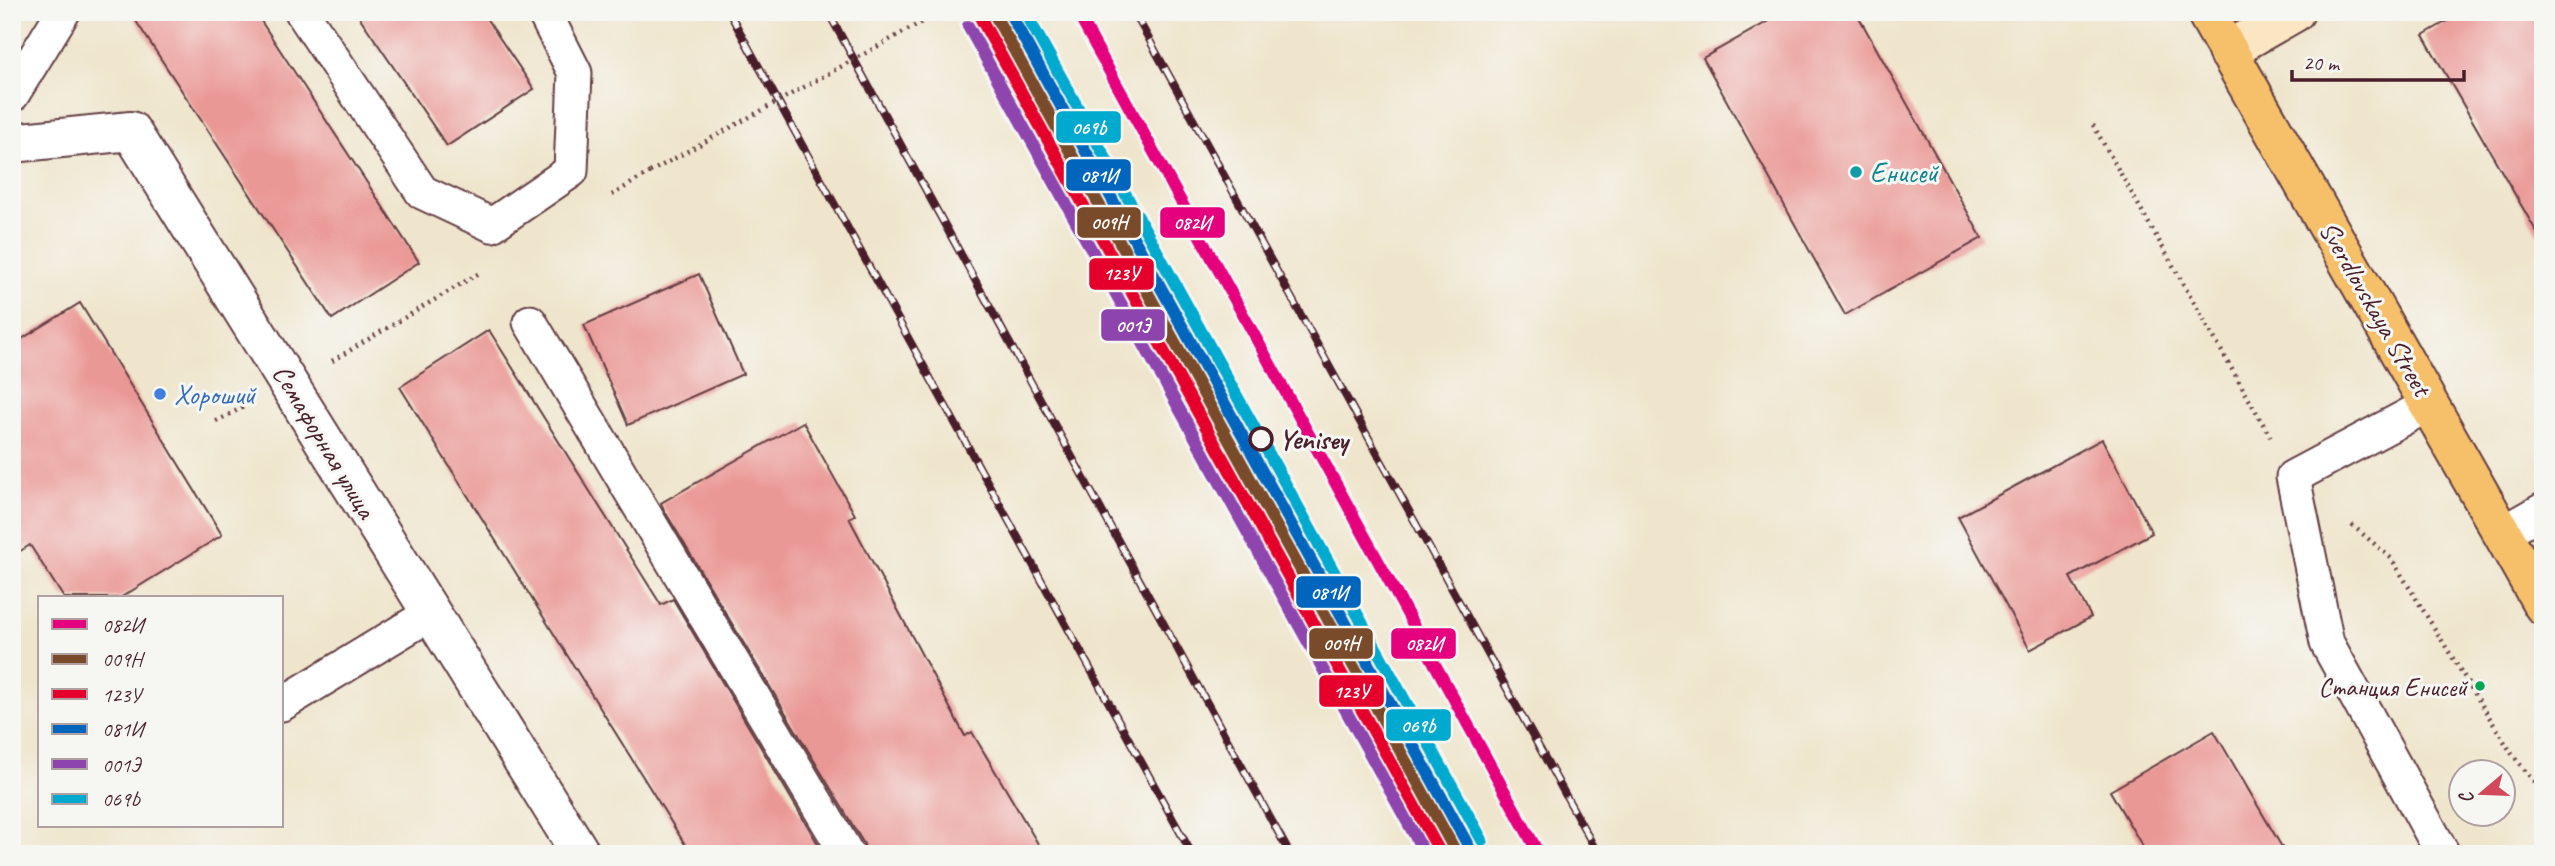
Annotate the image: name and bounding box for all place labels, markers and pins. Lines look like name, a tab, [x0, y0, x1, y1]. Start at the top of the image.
place label: Енисей	[1870, 155, 1939, 190]
marker: Енисей	[1848, 164, 1864, 180]
place label: Хороший	[174, 377, 257, 412]
marker: Хороший	[152, 386, 168, 402]
place label: Yenisey	[1279, 422, 1351, 457]
marker: Yenisey	[1249, 427, 1273, 451]
place label: Станция Енисей	[2318, 671, 2469, 704]
marker: Станция Енисей	[2473, 679, 2487, 693]

